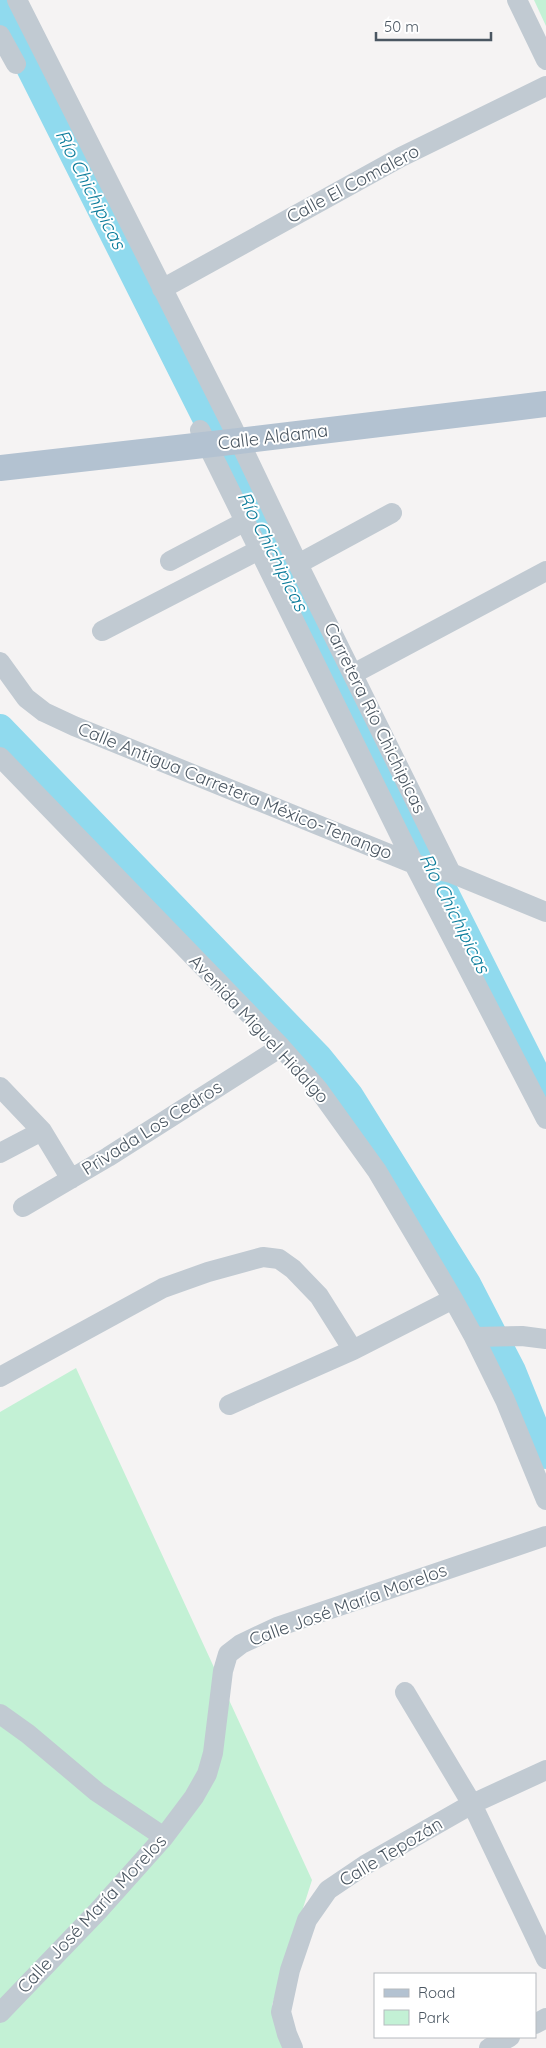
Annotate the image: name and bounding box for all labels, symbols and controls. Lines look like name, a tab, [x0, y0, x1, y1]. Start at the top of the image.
scale bar	[376, 10, 491, 42]
text: 50 m	[384, 17, 419, 36]
water label: Río Chichipicas	[51, 125, 132, 254]
street label: Calle El Comalero	[283, 139, 423, 228]
street label: Calle Aldama	[217, 418, 329, 455]
water label: Río Chichipicas	[233, 487, 314, 616]
street label: Carretera Río Chichipicas	[319, 619, 432, 817]
street label: Calle Antigua Carretera México-Tenango	[75, 717, 396, 864]
water label: Río Chichipicas	[415, 849, 496, 978]
street label: Avenida Miguel Hidalgo	[184, 949, 334, 1108]
street label: Privada Los Cedros	[77, 1075, 226, 1180]
street label: Calle José María Morelos	[246, 1558, 450, 1651]
street label: Calle Tepozán	[335, 1812, 446, 1891]
street label: Calle José María Morelos	[12, 1830, 171, 1998]
legend	[374, 1973, 536, 2038]
text: Road	[418, 1983, 455, 2002]
text: Park	[418, 2008, 450, 2027]

